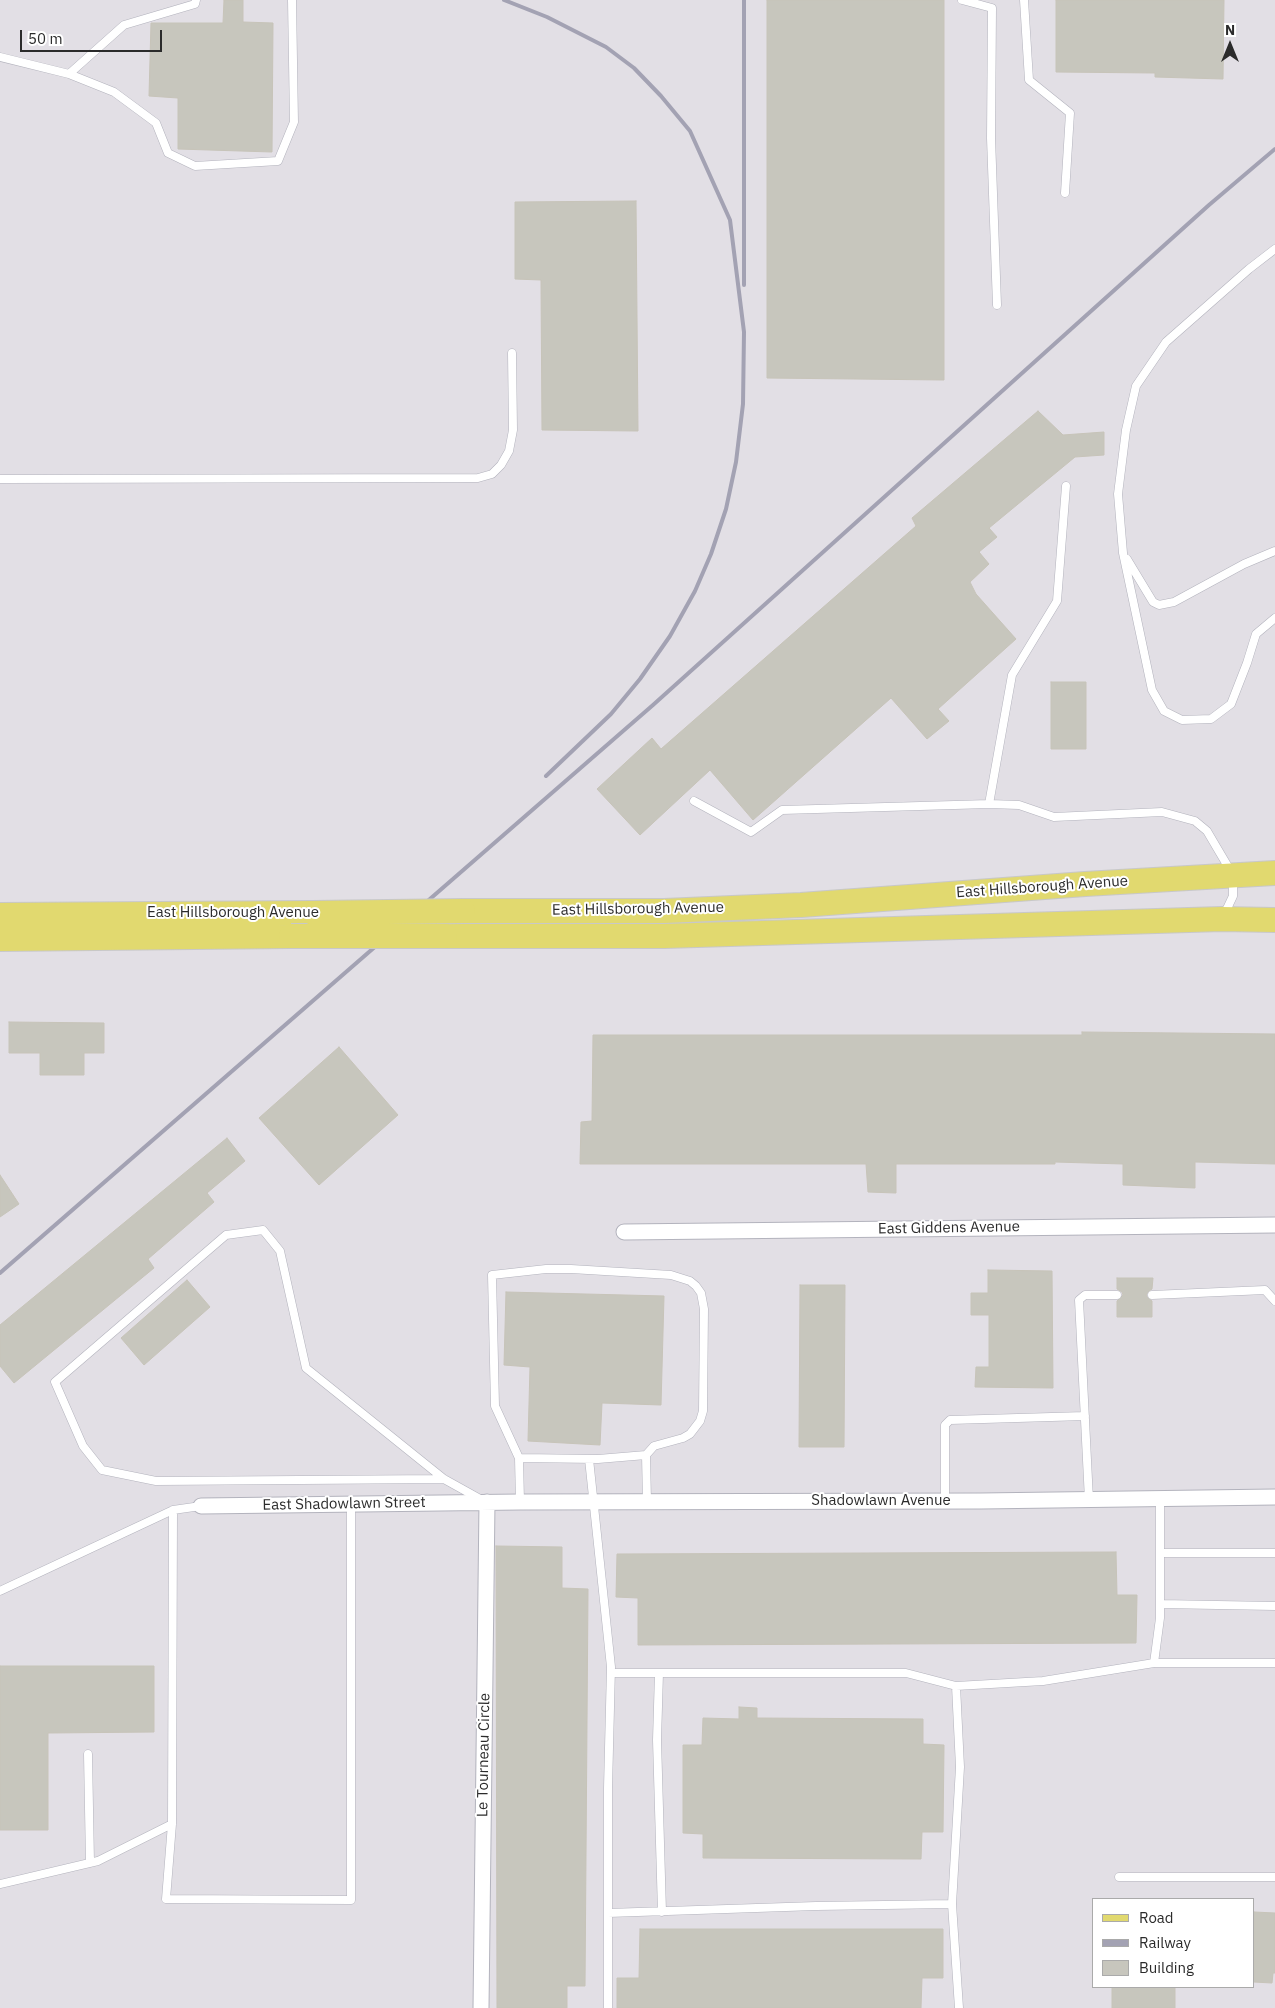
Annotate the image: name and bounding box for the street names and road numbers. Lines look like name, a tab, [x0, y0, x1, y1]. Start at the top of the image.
street label: East Hillsborough Avenue	[956, 872, 1128, 902]
street label: East Hillsborough Avenue	[552, 899, 724, 919]
street label: East Hillsborough Avenue	[147, 904, 319, 922]
street label: East Giddens Avenue	[878, 1218, 1020, 1238]
street label: Shadowlawn Avenue	[811, 1492, 951, 1510]
street label: East Shadowlawn Street	[262, 1494, 426, 1514]
street label: Le Tourneau Circle	[474, 1693, 494, 1817]

